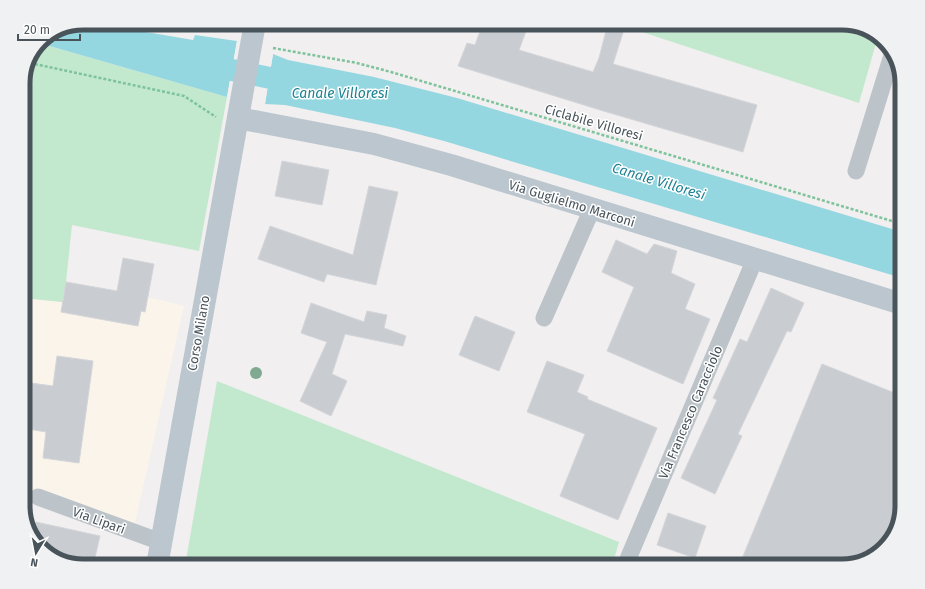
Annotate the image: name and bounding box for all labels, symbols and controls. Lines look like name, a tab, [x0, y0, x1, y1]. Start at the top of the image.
scale bar	[18, 16, 80, 42]
text: 20 m	[24, 23, 50, 37]
water label: Canale Villoresi	[292, 85, 388, 102]
street label: Ciclabile Villoresi	[543, 101, 645, 144]
water label: Canale Villoresi	[610, 159, 708, 204]
street label: Via Guglielmo Marconi	[507, 177, 637, 230]
street label: Corso Milano	[184, 294, 213, 372]
street label: Via Francesco Caracciolo	[656, 343, 725, 481]
street label: Via Lipari	[70, 504, 127, 537]
north arrow	[16, 533, 56, 573]
text: N	[30, 555, 39, 569]

